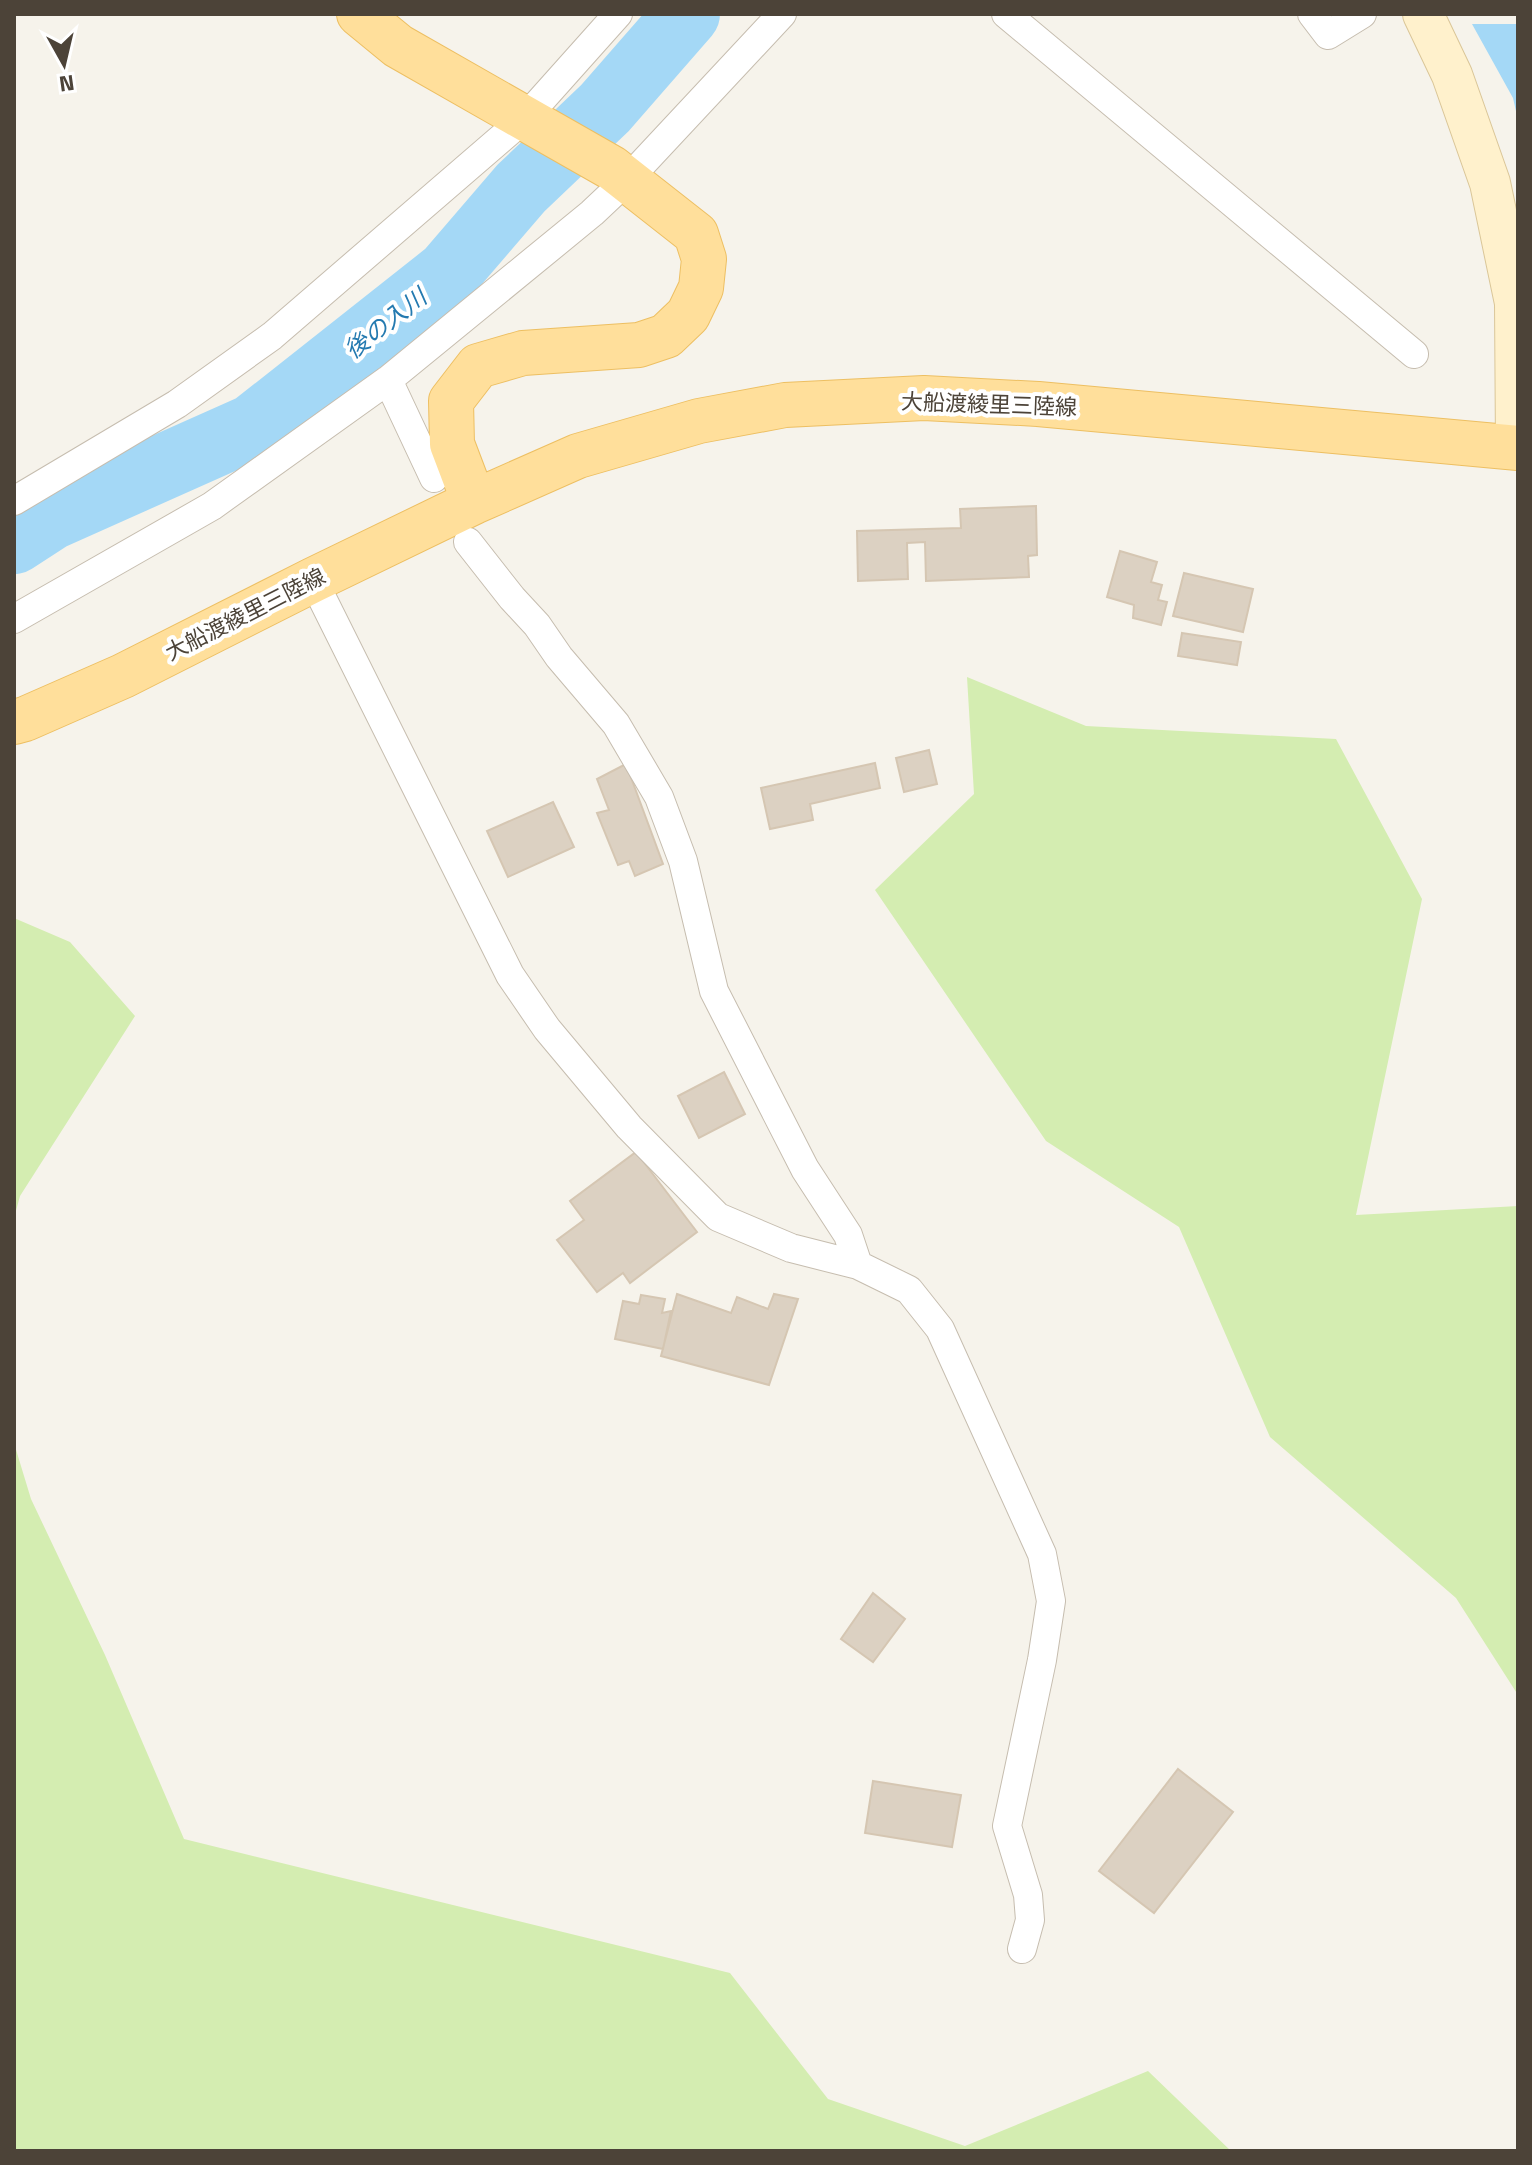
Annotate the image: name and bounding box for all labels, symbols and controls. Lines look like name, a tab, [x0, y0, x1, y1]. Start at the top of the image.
north arrow	[24, 24, 104, 104]
text: N	[57, 66, 77, 102]
water label: 後の入川	[336, 277, 436, 367]
street label: 大船渡綾里三陸線	[900, 384, 1078, 424]
street label: 大船渡綾里三陸線	[159, 559, 331, 669]

